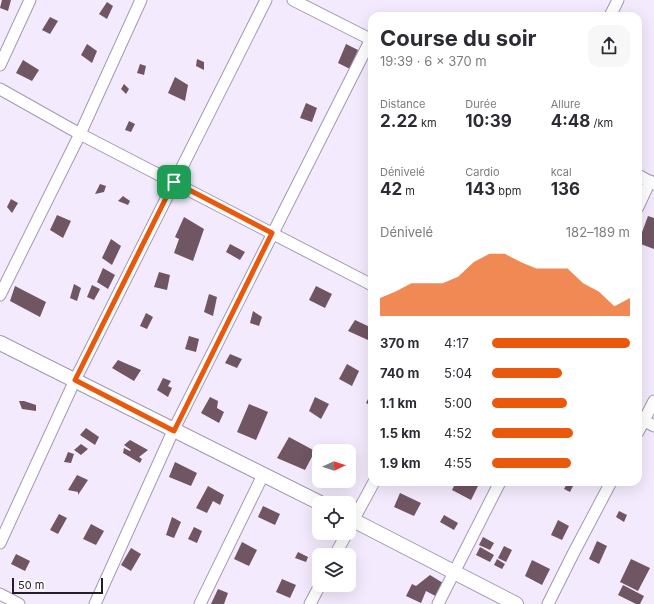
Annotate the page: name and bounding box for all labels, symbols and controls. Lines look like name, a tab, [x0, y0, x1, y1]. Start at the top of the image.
text: Course du soir	[380, 25, 537, 51]
button: share	[588, 25, 630, 67]
text: 19:39 · 6 × 370 m	[380, 53, 487, 69]
text: Distance	[380, 97, 425, 111]
text: Durée	[465, 97, 497, 111]
text: Allure	[551, 97, 580, 111]
text: 2.22	[380, 111, 418, 131]
text: 10:39	[465, 111, 512, 131]
text: 4:48	[551, 111, 590, 131]
text: km	[418, 116, 437, 130]
text: /km	[590, 116, 613, 130]
pin	[157, 165, 191, 199]
text: Dénivelé	[380, 165, 425, 179]
text: Cardio	[465, 165, 500, 179]
text: kcal	[551, 165, 572, 179]
icon: arrive	[163, 171, 185, 193]
text: 42	[380, 179, 402, 199]
text: 143	[465, 179, 495, 199]
text: 136	[551, 179, 580, 199]
text: m	[402, 184, 415, 198]
text: bpm	[495, 184, 521, 198]
text: Dénivelé	[380, 224, 433, 240]
text: 182–189 m	[566, 224, 630, 240]
text: 370 m	[380, 335, 419, 351]
text: 4:17	[444, 335, 469, 351]
text: 740 m	[380, 365, 419, 381]
text: 5:04	[444, 365, 472, 381]
text: 1.1 km	[380, 395, 417, 411]
text: 5:00	[444, 395, 472, 411]
text: 1.5 km	[380, 425, 421, 441]
text: 4:52	[444, 425, 472, 441]
north arrow	[312, 444, 356, 488]
map controls	[312, 444, 356, 592]
text: 1.9 km	[380, 455, 421, 471]
text: 4:55	[444, 455, 472, 471]
button: locate	[312, 496, 356, 540]
button: layers	[312, 548, 356, 592]
scale bar	[12, 576, 103, 595]
text: 50 m	[18, 578, 44, 592]

